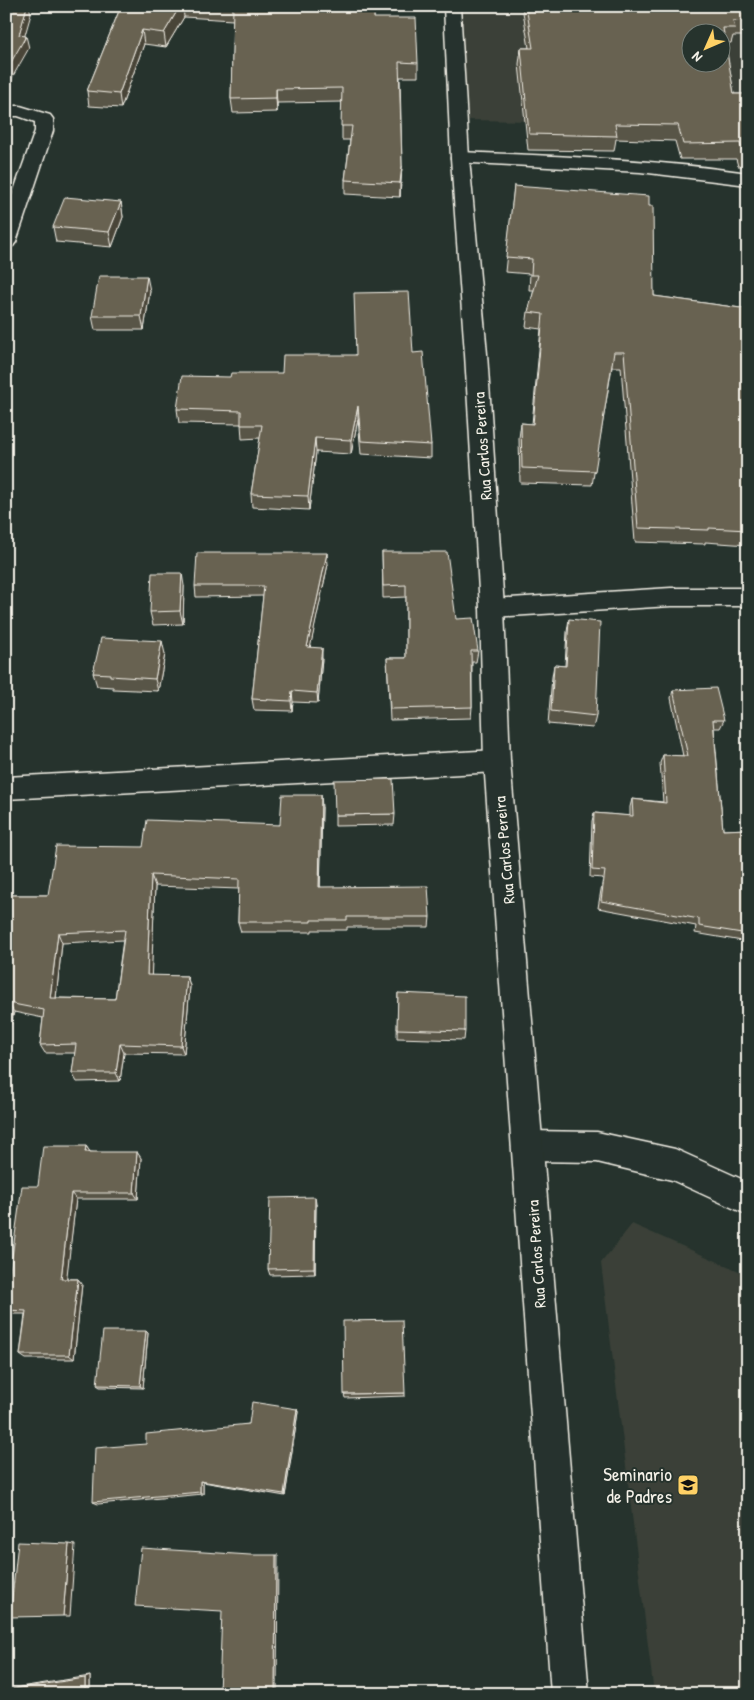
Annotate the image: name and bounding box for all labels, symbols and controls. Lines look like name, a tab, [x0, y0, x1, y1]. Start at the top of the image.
north arrow	[682, 22, 732, 72]
text: N	[687, 48, 706, 67]
street label: Rua Carlos Pereira	[467, 391, 497, 501]
street label: Rua Carlos Pereira	[488, 795, 520, 905]
street label: Rua Carlos Pereira	[521, 1199, 551, 1309]
place label: Seminario de Padres	[603, 1461, 672, 1509]
school or university icon: Seminario de Padres	[676, 1473, 700, 1497]

